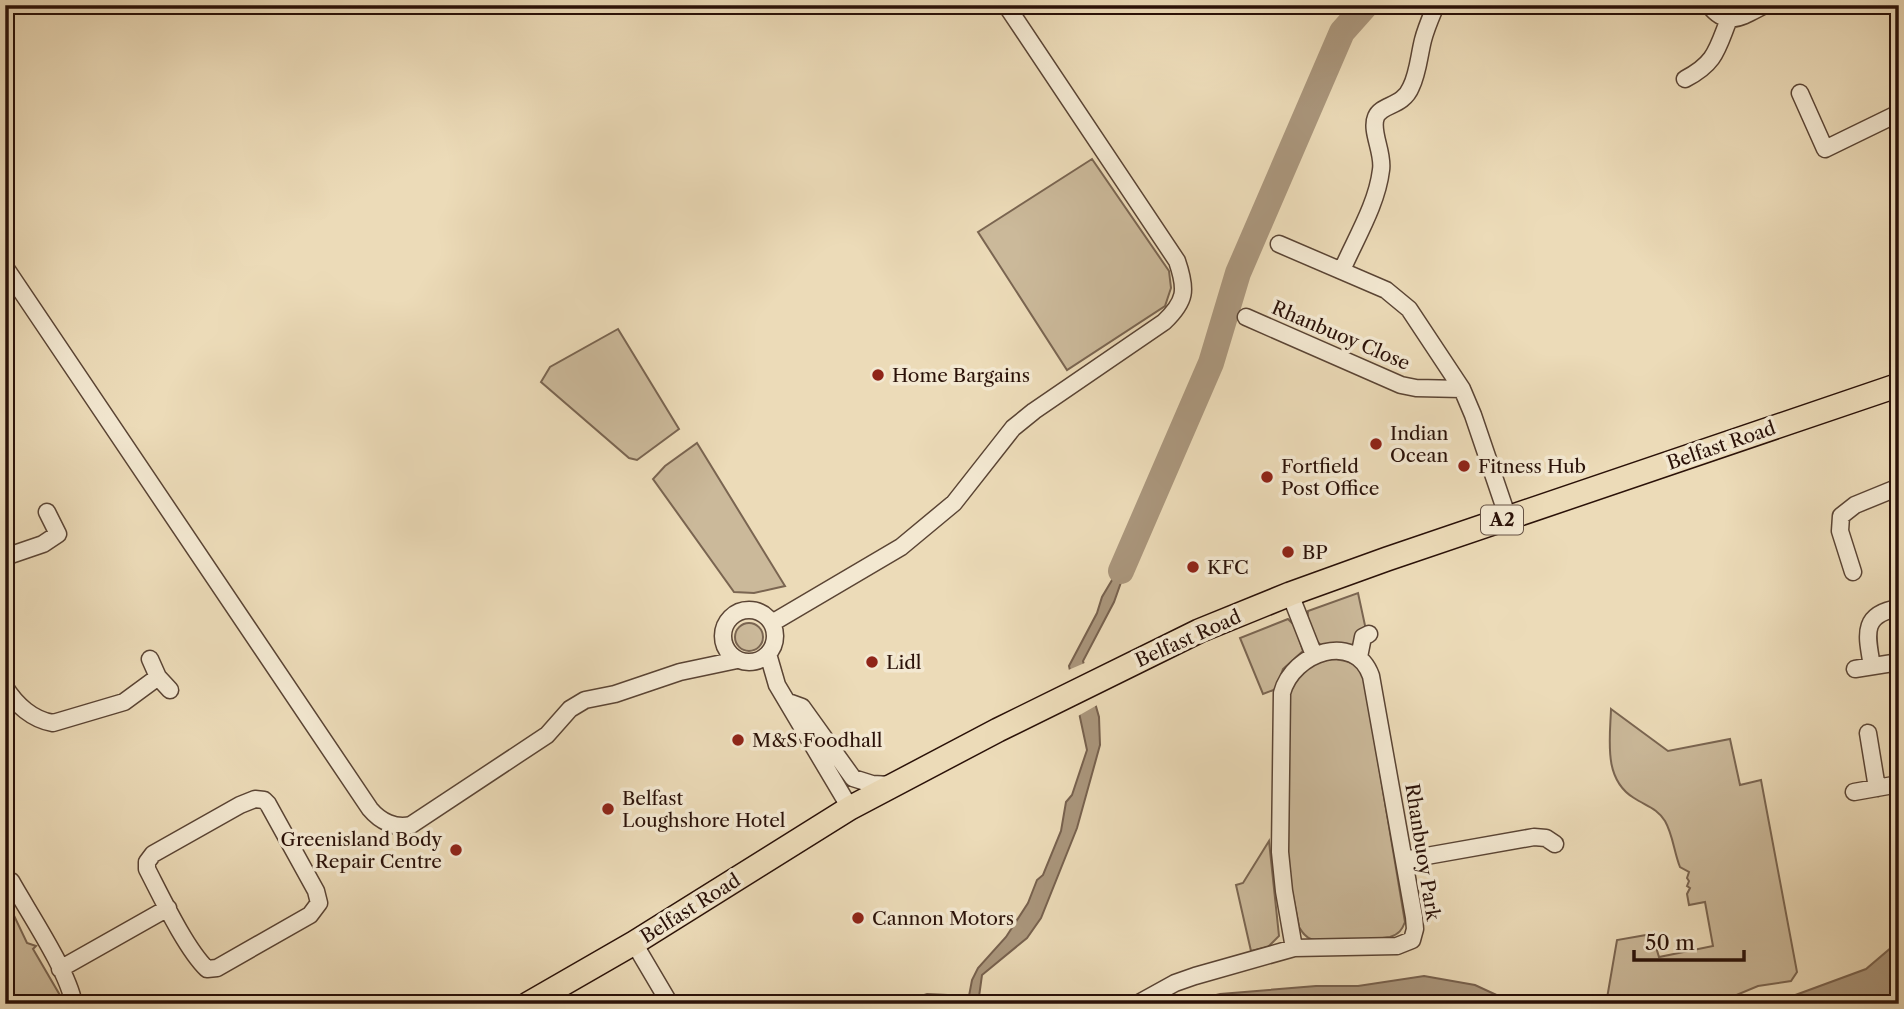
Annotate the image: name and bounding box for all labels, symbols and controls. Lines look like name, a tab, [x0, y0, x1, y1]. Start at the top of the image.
street label: Rhanbuoy Close	[1268, 296, 1413, 375]
place label: Home Bargains	[892, 364, 1030, 387]
marker: Home Bargains	[870, 367, 886, 383]
street label: Belfast Road	[1664, 416, 1779, 475]
place label: Indian Ocean	[1390, 422, 1448, 467]
marker: Indian Ocean	[1368, 436, 1384, 452]
place label: Fortfield Post Office	[1281, 455, 1379, 500]
place label: Fitness Hub	[1478, 455, 1586, 478]
marker: Fitness Hub	[1456, 458, 1472, 474]
marker: Fortfield Post Office	[1259, 469, 1275, 485]
road number: A2	[1481, 506, 1523, 534]
place label: BP	[1302, 541, 1328, 564]
marker: BP	[1280, 544, 1296, 560]
place label: KFC	[1207, 556, 1249, 579]
marker: KFC	[1185, 559, 1201, 575]
street label: Belfast Road	[1132, 605, 1245, 672]
place label: Lidl	[886, 651, 922, 674]
marker: Lidl	[864, 654, 880, 670]
place label: M&S Foodhall	[752, 729, 883, 752]
marker: M&S Foodhall	[730, 732, 746, 748]
street label: Rhanbuoy Park	[1400, 782, 1445, 923]
place label: Belfast Loughshore Hotel	[622, 787, 786, 832]
marker: Belfast Loughshore Hotel	[600, 801, 616, 817]
place label: Greenisland Body Repair Centre	[281, 828, 442, 873]
marker: Greenisland Body Repair Centre	[448, 842, 464, 858]
street label: Belfast Road	[636, 868, 745, 948]
place label: Cannon Motors	[872, 907, 1014, 930]
marker: Cannon Motors	[850, 910, 866, 926]
scale bar	[1634, 918, 1745, 962]
text: 50 m	[1645, 930, 1695, 955]

